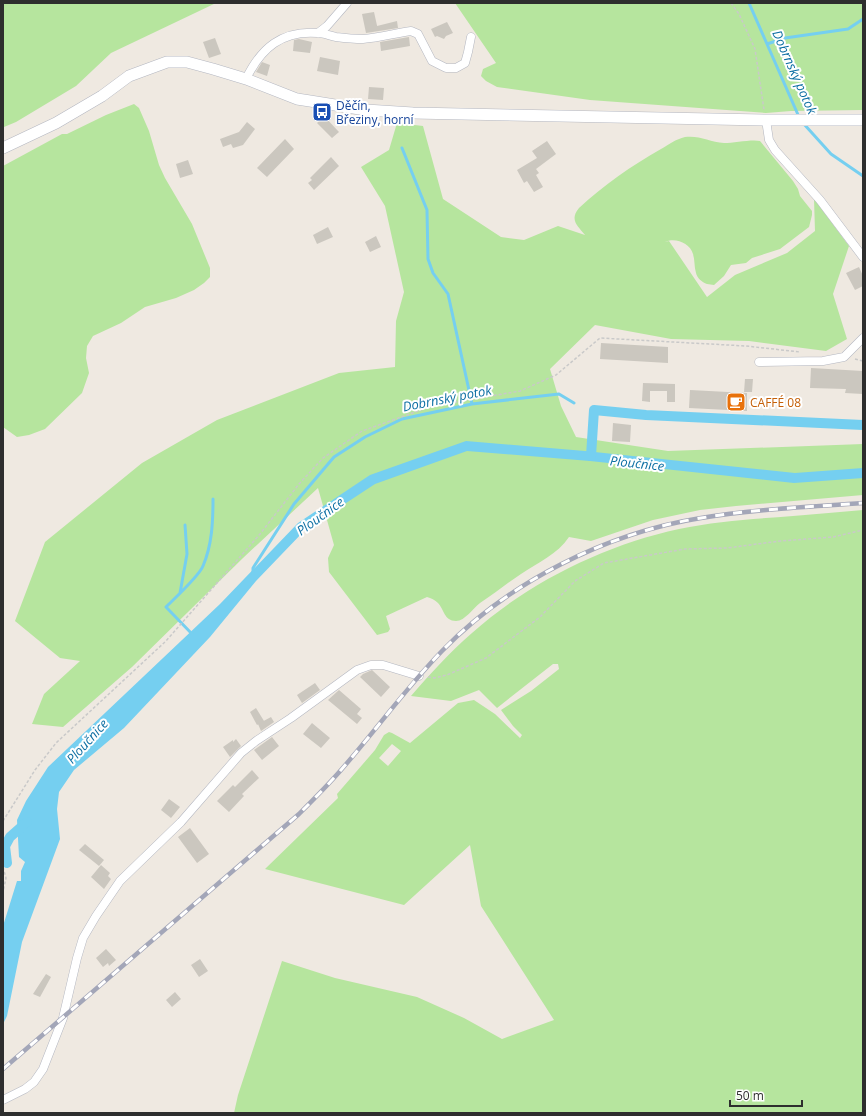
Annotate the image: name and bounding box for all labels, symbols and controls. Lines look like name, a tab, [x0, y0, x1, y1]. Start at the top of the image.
water label: Dobrnský potok	[768, 27, 822, 117]
place label: Děčín, Březiny, horní	[336, 97, 414, 128]
bus stop icon: Děčín, Březiny, horní	[311, 101, 333, 123]
water label: Dobrnský potok	[401, 380, 494, 415]
cafe icon: CAFFÉ 08	[725, 391, 747, 413]
place label: CAFFÉ 08	[750, 394, 801, 411]
water label: Ploučnice	[609, 451, 666, 475]
water label: Ploučnice	[293, 492, 348, 539]
water label: Ploučnice	[62, 714, 112, 767]
scale bar	[730, 1082, 802, 1108]
text: 50 m	[736, 1087, 764, 1104]

